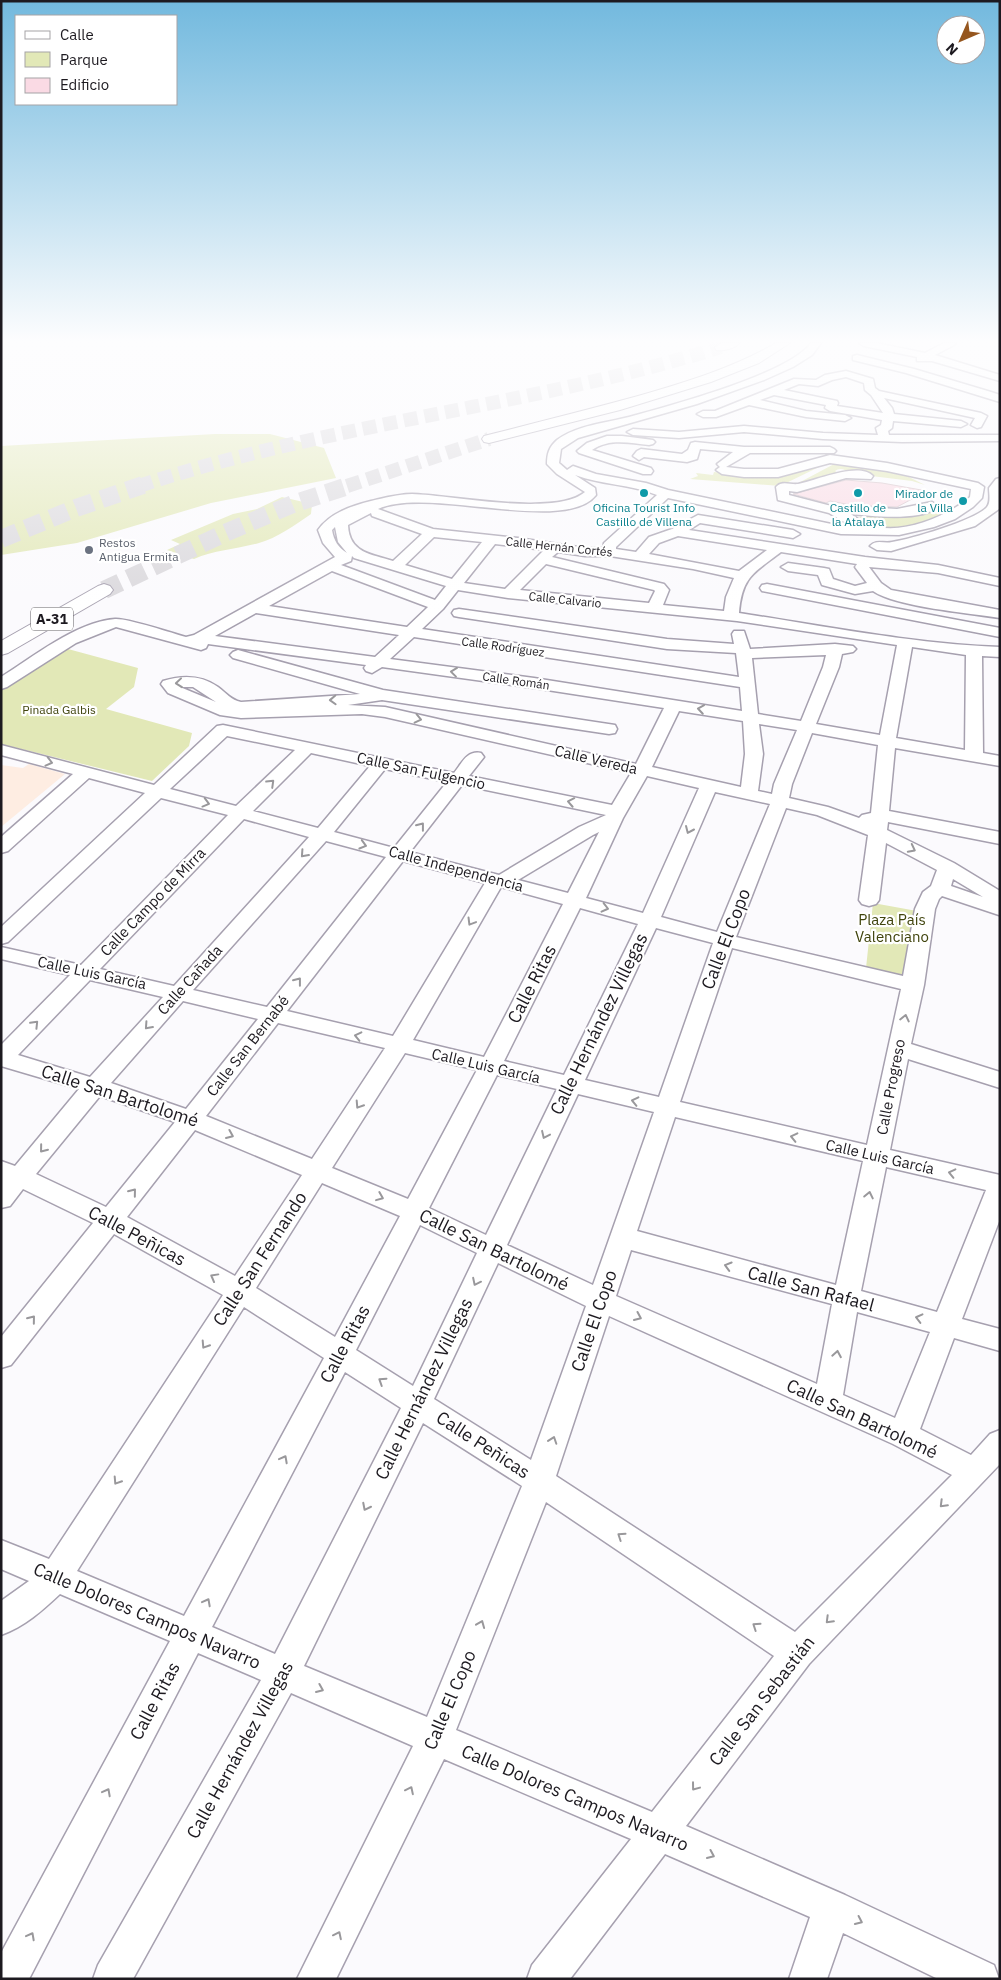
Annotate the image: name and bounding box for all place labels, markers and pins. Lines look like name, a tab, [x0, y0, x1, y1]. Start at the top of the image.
place label: Mirador de la Villa	[895, 486, 954, 515]
marker: Oficina Tourist Info Castillo de Villena	[638, 487, 650, 499]
marker: Castillo de la Atalaya	[852, 487, 864, 499]
marker: Mirador de la Villa	[957, 495, 969, 507]
place label: Oficina Tourist Info Castillo de Villena	[593, 500, 695, 529]
place label: Castillo de la Atalaya	[830, 500, 887, 529]
place label: Restos Antigua Ermita	[99, 535, 179, 564]
marker: Restos Antigua Ermita	[83, 544, 95, 556]

